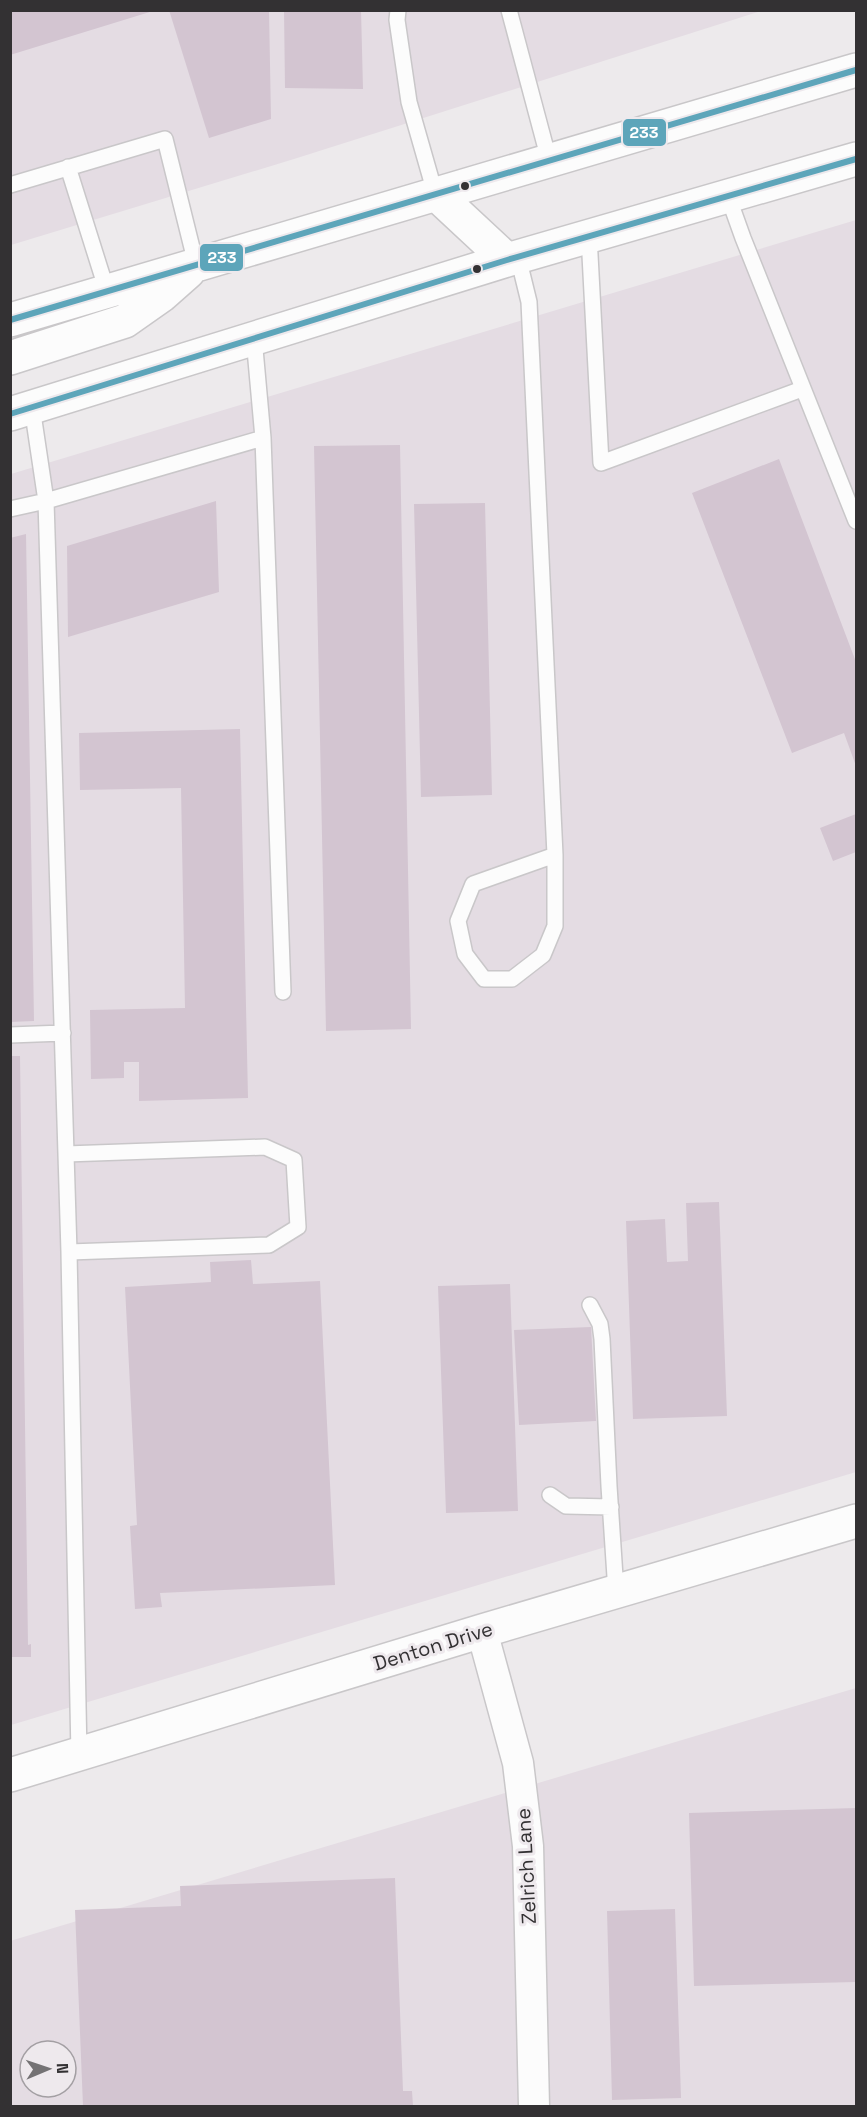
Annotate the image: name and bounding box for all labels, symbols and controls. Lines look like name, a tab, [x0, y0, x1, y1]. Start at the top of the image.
line badge: 233	[622, 118, 667, 147]
text: 233	[630, 122, 659, 143]
unlabelled marker	[459, 180, 471, 192]
line badge: 233	[199, 243, 244, 272]
text: 233	[208, 247, 237, 268]
unlabelled marker	[471, 263, 483, 275]
street label: Denton Drive	[370, 1616, 496, 1676]
street label: Zelrich Lane	[510, 1807, 542, 1925]
north arrow	[18, 2039, 78, 2099]
text: N	[52, 2063, 73, 2074]

